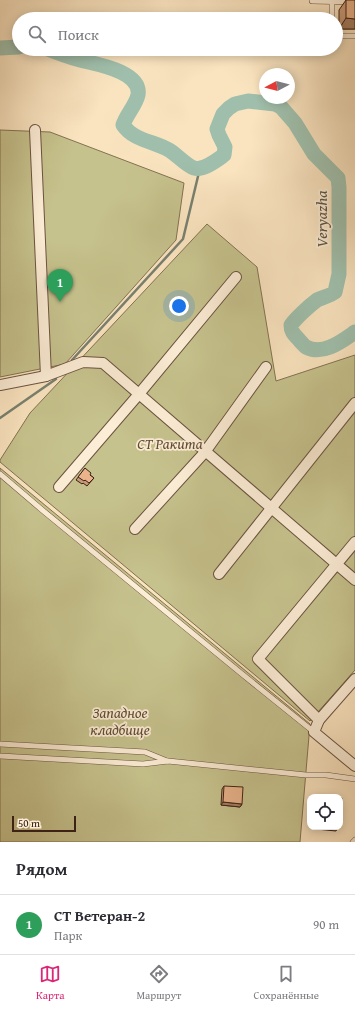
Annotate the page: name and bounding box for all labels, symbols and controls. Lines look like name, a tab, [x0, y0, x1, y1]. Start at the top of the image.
search box	[12, 12, 343, 56]
icon: search	[26, 23, 48, 45]
text: Поиск	[58, 24, 99, 45]
north arrow	[259, 68, 295, 104]
water label: Veryazha	[309, 190, 333, 248]
pin: 1	[47, 269, 73, 302]
your location	[169, 296, 189, 316]
park label: СТ Ракита	[137, 433, 203, 454]
park label: Западное кладбище	[90, 702, 150, 740]
map controls	[307, 794, 343, 830]
button: locate	[307, 794, 343, 830]
scale bar	[12, 814, 76, 833]
text: 50 m	[18, 815, 40, 831]
text: Рядом	[16, 856, 67, 881]
text: СТ Ветеран-2	[54, 905, 145, 926]
text: 1	[26, 915, 32, 934]
text: 90 m	[313, 915, 339, 934]
text: Парк	[54, 926, 82, 945]
tab: Карта	[36, 963, 64, 1003]
tab: Маршрут	[136, 963, 181, 1003]
tab: Сохранённые	[253, 963, 319, 1003]

